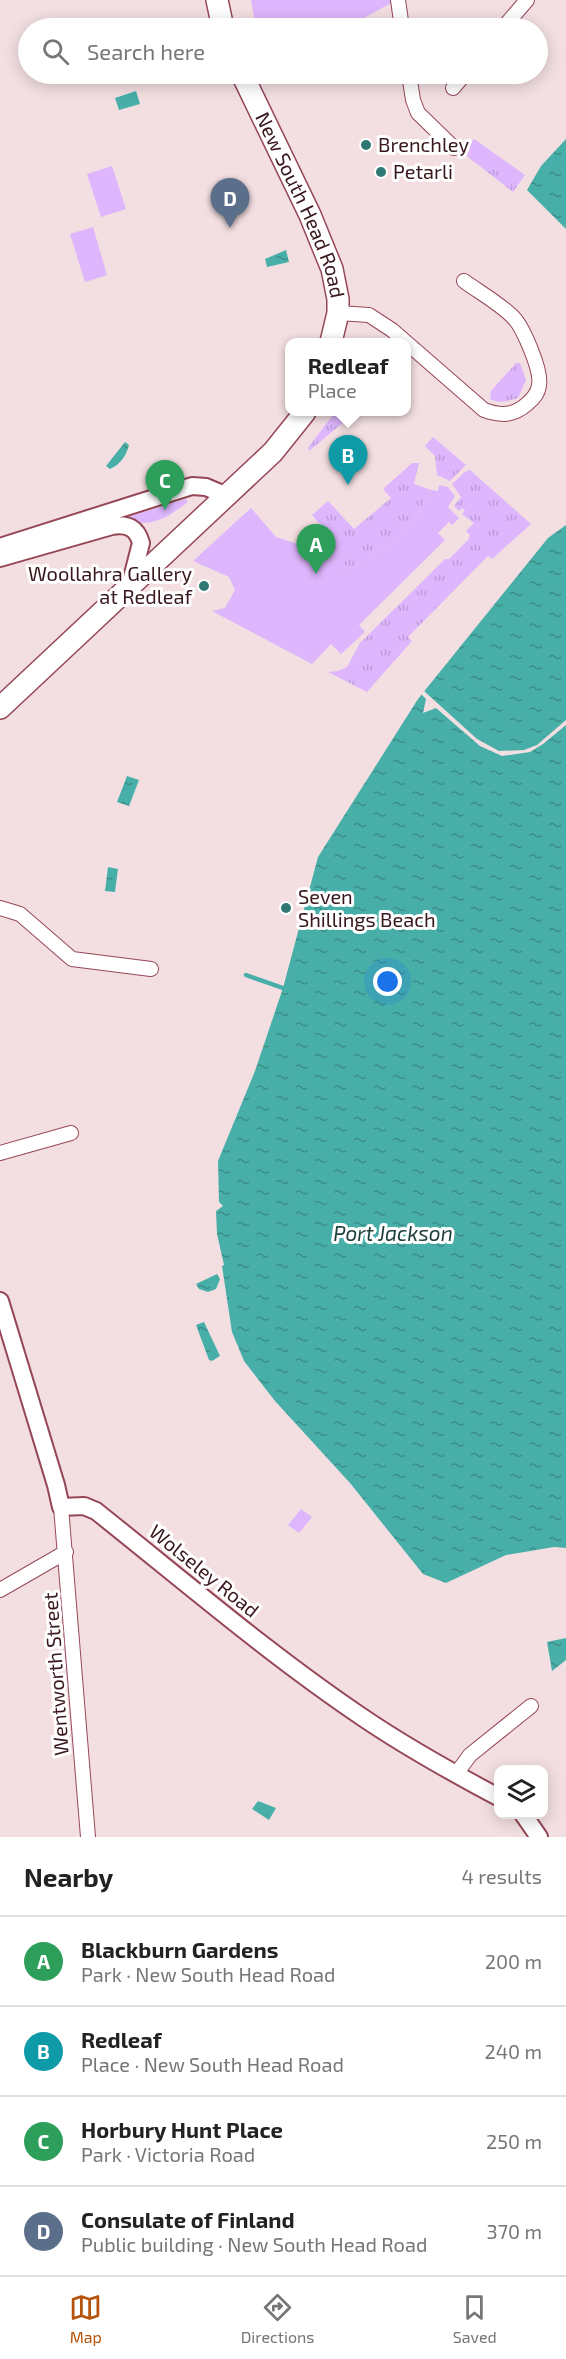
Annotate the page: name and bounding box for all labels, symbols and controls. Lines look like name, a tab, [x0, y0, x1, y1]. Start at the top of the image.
search box	[18, 18, 548, 84]
icon: search	[39, 35, 72, 68]
text: Search here	[87, 38, 205, 64]
street label: New South Head Road	[251, 108, 350, 300]
place label: Brenchley	[378, 132, 470, 156]
marker: Brenchley	[359, 138, 373, 152]
place label: Petarli	[393, 159, 453, 183]
marker: Petarli	[374, 165, 388, 179]
pin: D	[210, 178, 250, 228]
popup	[285, 338, 411, 416]
text: Redleaf	[308, 352, 388, 378]
text: Place	[308, 378, 357, 402]
pin: B	[328, 436, 368, 485]
pin: C	[146, 460, 184, 510]
pin: A	[296, 524, 336, 574]
place label: Woollahra Gallery at Redleaf	[28, 561, 192, 608]
marker: Woollahra Gallery at Redleaf	[197, 579, 211, 593]
place label: Seven Shillings Beach	[298, 884, 436, 931]
marker: Seven Shillings Beach	[279, 901, 293, 915]
your location	[373, 967, 402, 996]
water label: Port Jackson	[333, 1220, 453, 1245]
street label: Wolseley Road	[145, 1519, 264, 1622]
street label: Wentworth Street	[37, 1591, 73, 1757]
map controls	[494, 1765, 548, 1819]
button: layers	[494, 1765, 548, 1819]
text: Nearby	[24, 1861, 113, 1892]
text: 4 results	[462, 1864, 542, 1888]
text: Blackburn Gardens	[81, 1936, 278, 1962]
text: A	[37, 1949, 50, 1973]
text: 200 m	[485, 1949, 542, 1973]
text: Park · New South Head Road	[81, 1962, 335, 1986]
text: Redleaf	[81, 2026, 162, 2052]
text: B	[37, 2039, 50, 2063]
text: 240 m	[484, 2039, 542, 2063]
text: Place · New South Head Road	[81, 2052, 344, 2076]
text: Horbury Hunt Place	[81, 2116, 283, 2142]
text: C	[38, 2129, 49, 2153]
text: 250 m	[486, 2129, 542, 2153]
text: Park · Victoria Road	[81, 2142, 255, 2166]
text: Consulate of Finland	[81, 2206, 295, 2232]
text: D	[37, 2219, 50, 2243]
text: 370 m	[487, 2219, 542, 2243]
text: Public building · New South Head Road	[81, 2232, 427, 2256]
tab: Map	[69, 2291, 102, 2346]
tab: Directions	[241, 2291, 314, 2346]
tab: Saved	[453, 2291, 497, 2346]

